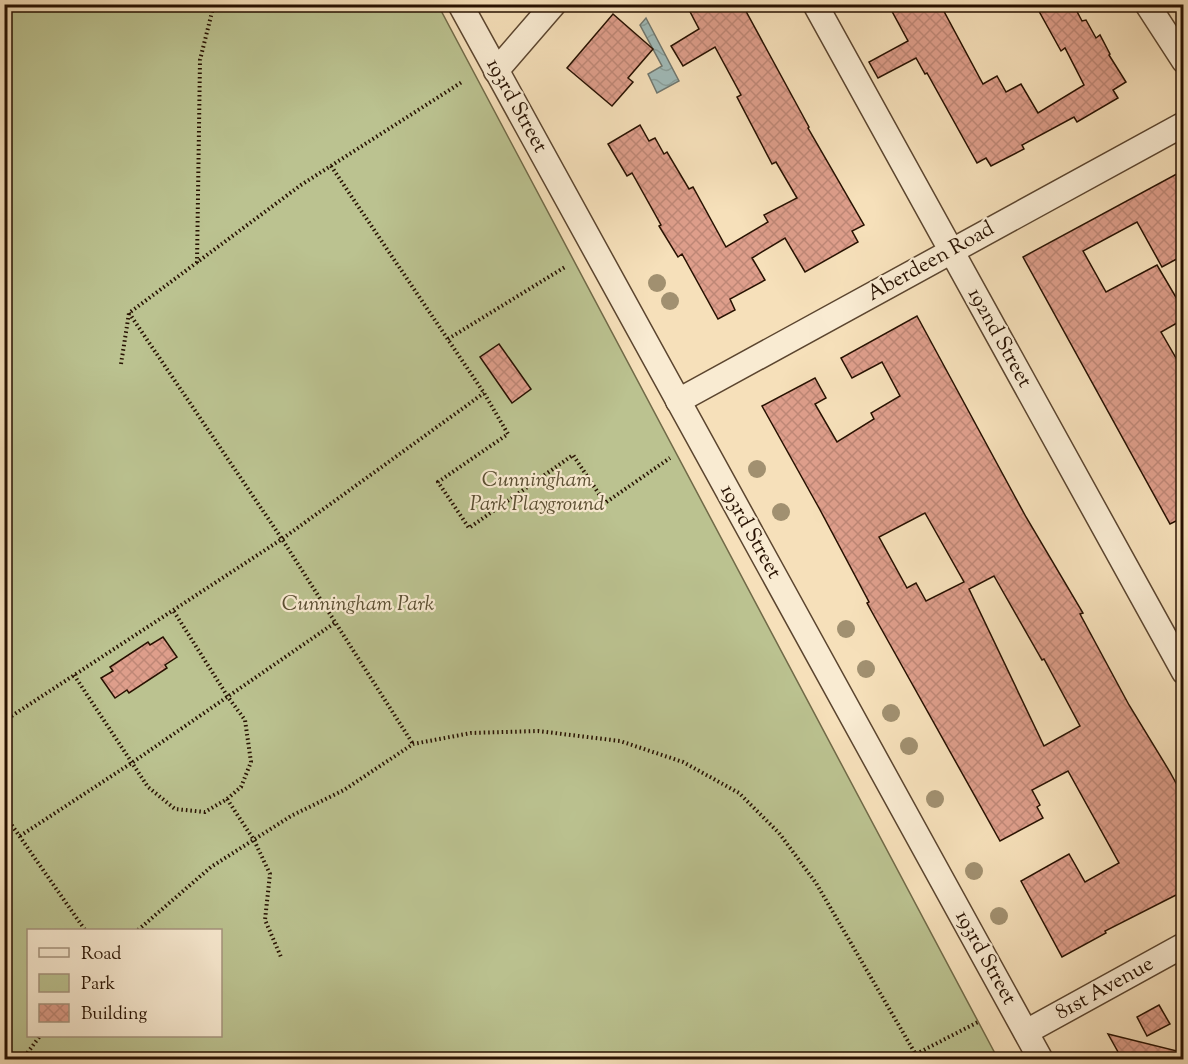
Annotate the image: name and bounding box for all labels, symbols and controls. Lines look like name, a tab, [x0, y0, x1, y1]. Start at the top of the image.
street label: 193rd Street	[478, 53, 554, 159]
street label: Aberdeen Road	[862, 215, 1000, 309]
street label: 192nd Street	[959, 283, 1039, 393]
park label: Cunningham Park Playground	[470, 466, 605, 520]
street label: 193rd Street	[712, 479, 788, 585]
park label: Cunningham Park	[282, 590, 435, 620]
street label: 193rd Street	[947, 905, 1023, 1011]
legend	[27, 929, 222, 1037]
text: Road	[81, 942, 121, 968]
street label: 81st Avenue	[1051, 950, 1159, 1028]
text: Park	[81, 972, 116, 998]
text: Building	[81, 1002, 147, 1028]

